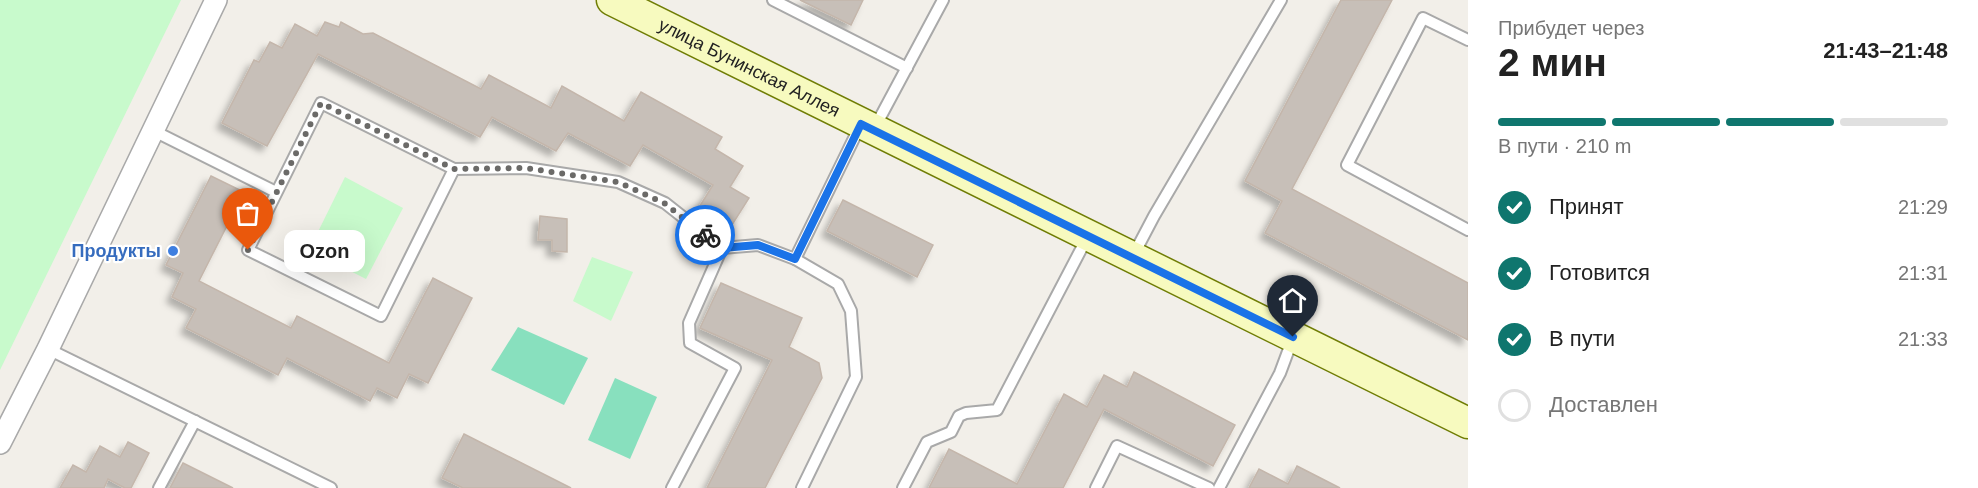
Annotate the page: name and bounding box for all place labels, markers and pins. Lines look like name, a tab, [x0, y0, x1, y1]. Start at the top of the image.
pin	[222, 188, 273, 250]
callout: Ozon	[284, 229, 365, 271]
place label: Продукты	[71, 241, 161, 261]
marker: Продукты	[166, 244, 180, 258]
pin	[1267, 275, 1318, 337]

